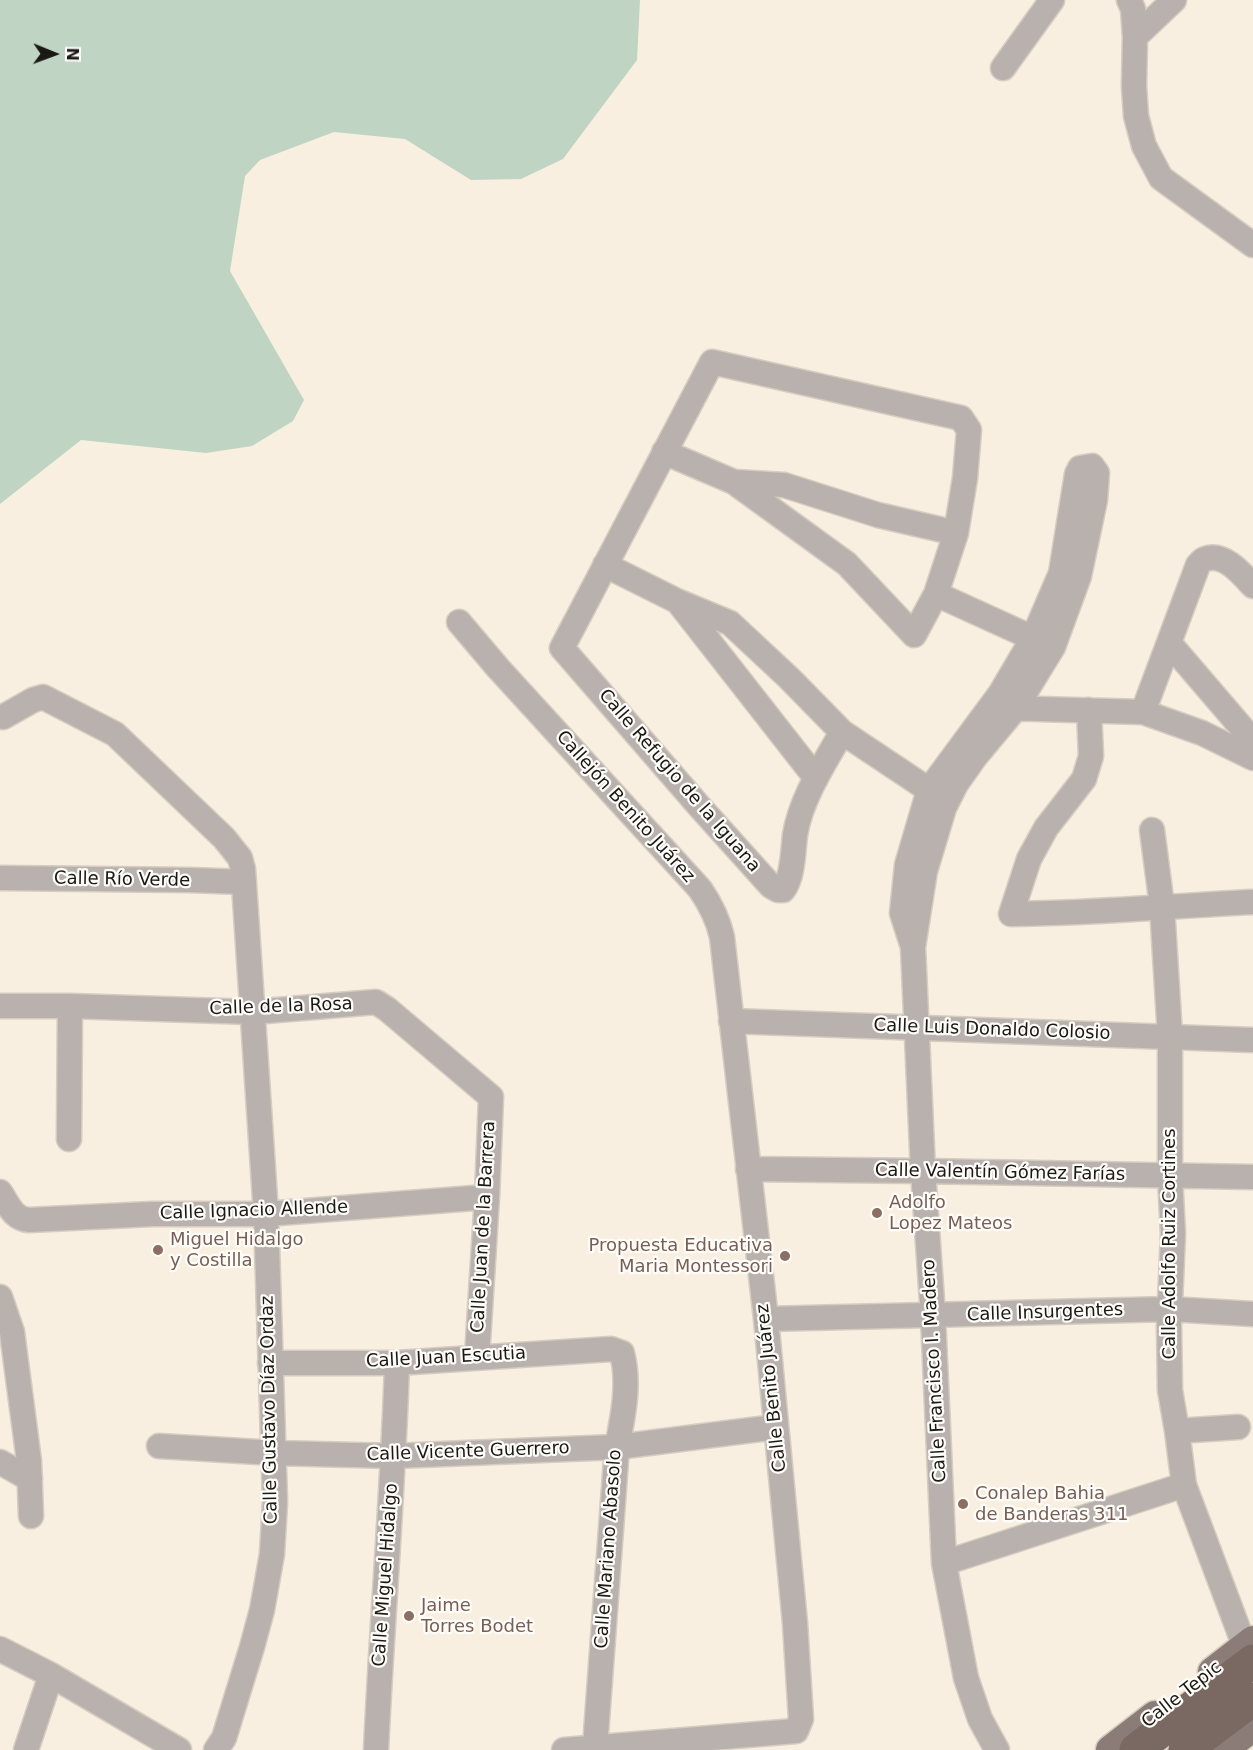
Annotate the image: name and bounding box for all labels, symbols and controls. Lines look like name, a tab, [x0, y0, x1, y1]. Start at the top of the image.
north arrow	[24, 24, 84, 84]
text: N	[63, 47, 82, 61]
street label: Calle Refugio de la Iguana	[594, 685, 764, 877]
street label: Callejón Benito Juárez	[551, 727, 699, 887]
street label: Calle Río Verde	[54, 868, 190, 892]
street label: Calle de la Rosa	[209, 994, 353, 1020]
street label: Calle Luis Donaldo Colosio	[873, 1015, 1111, 1045]
street label: Calle Juan de la Barrera	[468, 1120, 500, 1334]
street label: Calle Adolfo Ruiz Cortines	[1159, 1128, 1181, 1360]
street label: Calle Valentín Gómez Farías	[875, 1160, 1125, 1186]
place label: Adolfo Lopez Mateos	[889, 1192, 1012, 1234]
street label: Calle Ignacio Allende	[159, 1197, 349, 1225]
marker: Adolfo Lopez Mateos	[870, 1206, 884, 1220]
place label: Miguel Hidalgo y Costilla	[170, 1229, 304, 1272]
place label: Propuesta Educativa Maria Montessori	[588, 1235, 773, 1278]
marker: Miguel Hidalgo y Costilla	[151, 1243, 165, 1257]
marker: Propuesta Educativa Maria Montessori	[778, 1249, 792, 1263]
street label: Calle Francisco I. Madero	[918, 1259, 952, 1483]
street label: Calle Gustavo Díaz Ordaz	[257, 1295, 283, 1525]
street label: Calle Insurgentes	[966, 1299, 1124, 1327]
street label: Calle Benito Juárez	[752, 1303, 792, 1473]
street label: Calle Juan Escutia	[365, 1343, 527, 1373]
street label: Calle Vicente Guerrero	[366, 1438, 570, 1466]
street label: Calle Mariano Abasolo	[591, 1449, 627, 1649]
street label: Calle Miguel Hidalgo	[369, 1482, 403, 1668]
place label: Conalep Bahia de Banderas 311	[975, 1483, 1128, 1526]
marker: Conalep Bahia de Banderas 311	[956, 1497, 970, 1511]
place label: Jaime Torres Bodet	[421, 1595, 533, 1638]
marker: Jaime Torres Bodet	[402, 1609, 416, 1623]
street label: Calle Tepic	[1138, 1657, 1226, 1733]

